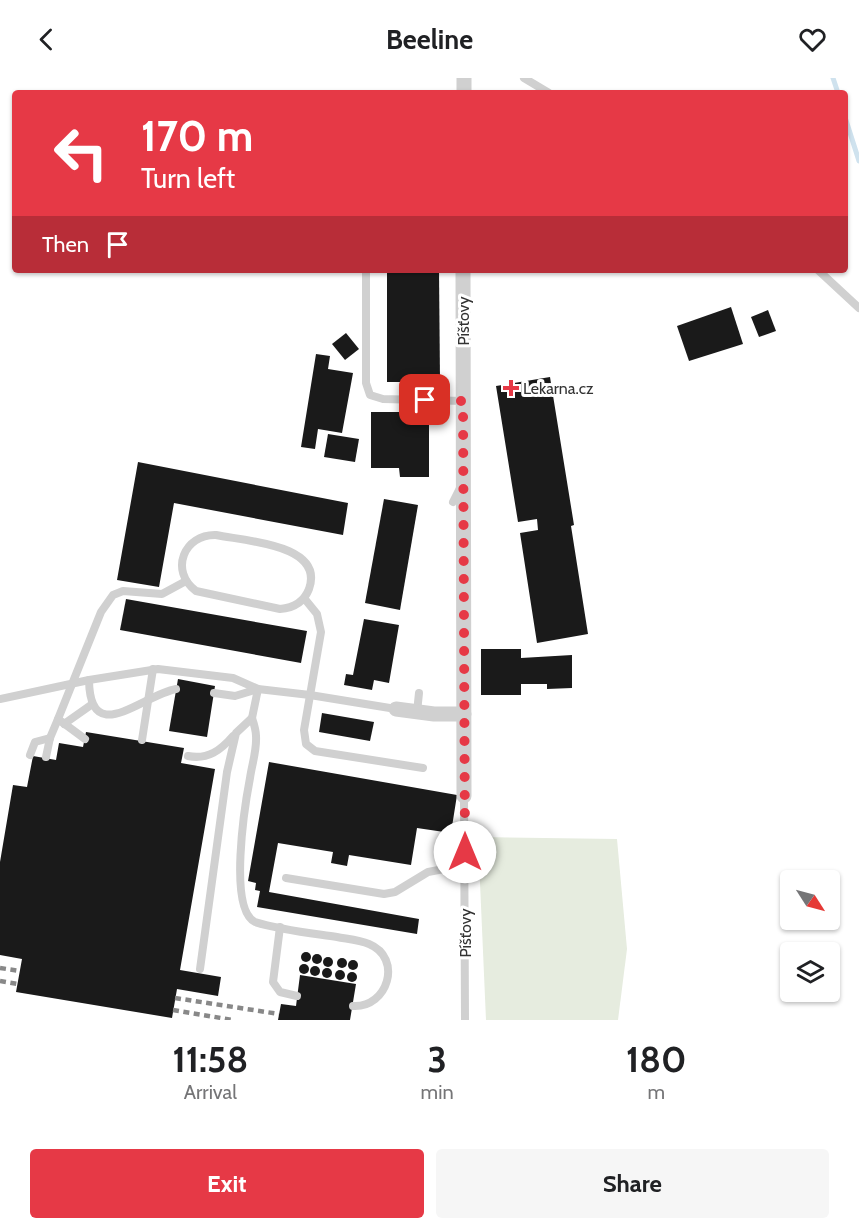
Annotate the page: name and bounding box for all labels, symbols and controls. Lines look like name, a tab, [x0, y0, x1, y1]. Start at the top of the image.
icon: back	[30, 23, 63, 56]
text: Beeline	[386, 23, 473, 56]
icon: heart	[796, 23, 829, 56]
text: 170 m	[141, 110, 253, 162]
icon: left	[42, 114, 120, 192]
text: Turn left	[141, 162, 235, 195]
icon: arrive	[101, 228, 134, 261]
text: Then	[42, 231, 89, 258]
street label: Píšťovy	[454, 296, 473, 346]
pin	[399, 374, 450, 425]
place label: Lekarna.cz	[523, 379, 594, 398]
marker: Lekarna.cz	[504, 381, 518, 395]
icon: arrive	[408, 383, 441, 416]
position arrow	[433, 820, 497, 884]
north arrow	[780, 870, 840, 930]
map controls	[780, 870, 840, 1002]
street label: Píšťovy	[456, 908, 475, 958]
button: layers	[780, 942, 840, 1002]
text: 11:58	[172, 1037, 248, 1081]
text: 3	[427, 1037, 447, 1081]
text: 180	[626, 1037, 687, 1081]
text: Arrival	[184, 1080, 237, 1104]
text: min	[421, 1080, 454, 1104]
text: m	[648, 1080, 665, 1104]
button: Exit	[30, 1149, 424, 1218]
button: Share	[436, 1149, 829, 1218]

